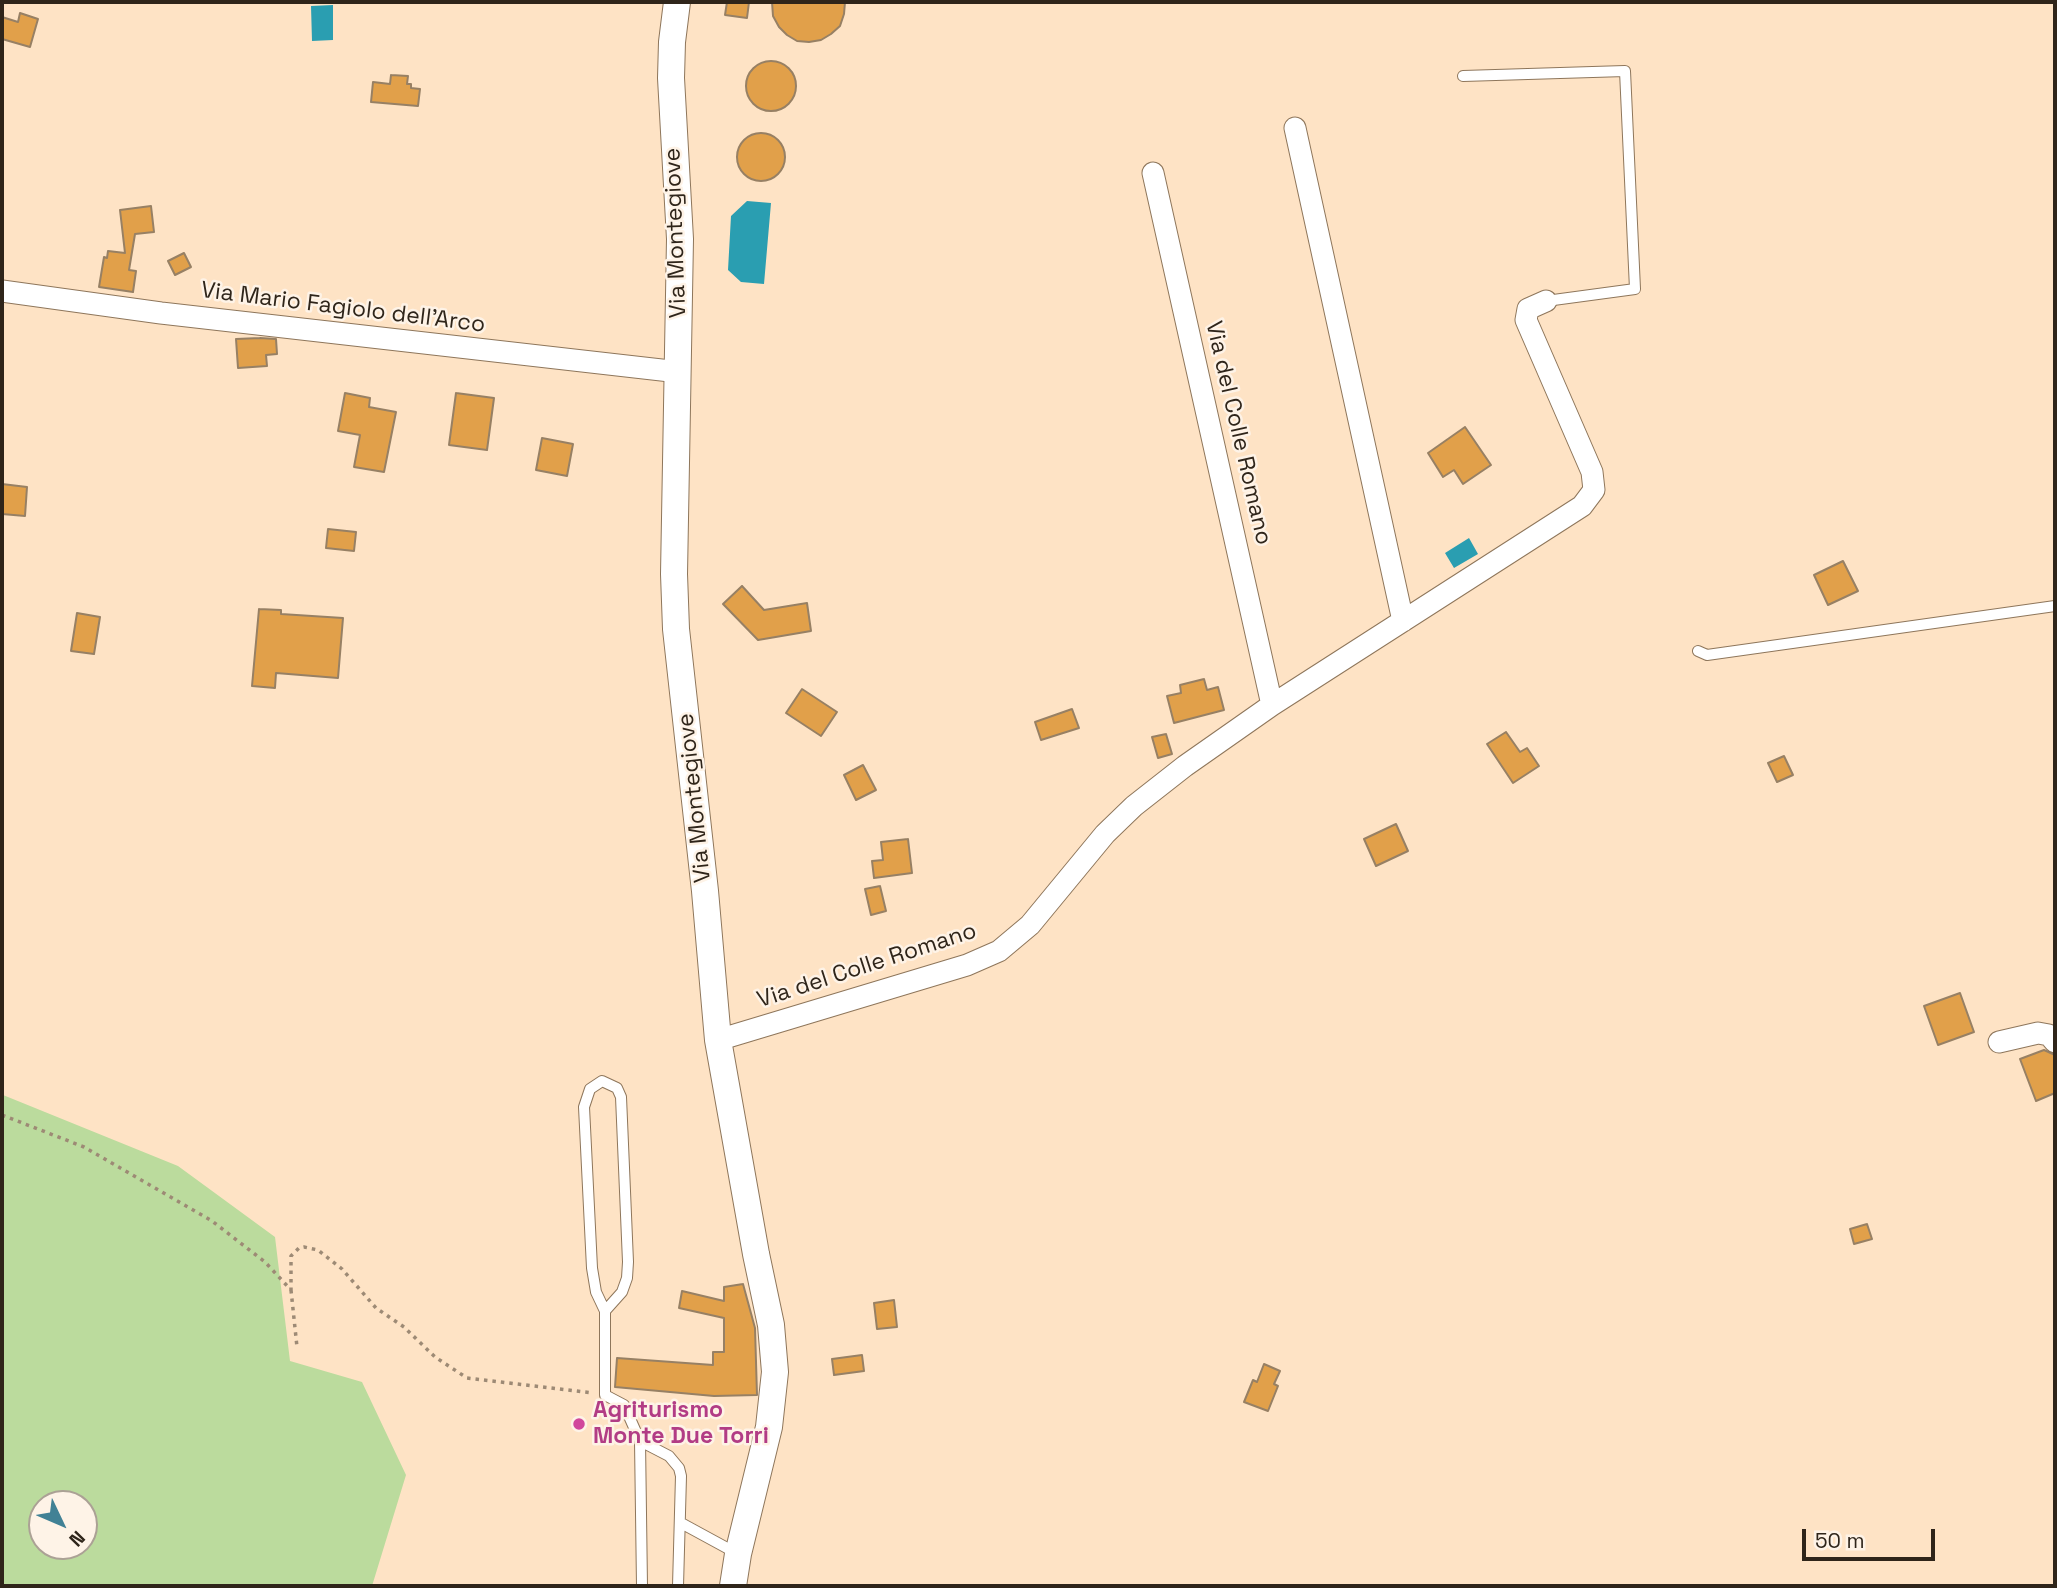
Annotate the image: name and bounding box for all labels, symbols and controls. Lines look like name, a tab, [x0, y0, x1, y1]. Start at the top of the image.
street label: Via Montegiove	[659, 147, 693, 319]
street label: Via Mario Fagiolo dell'Arco	[199, 277, 487, 339]
street label: Via del Colle Romano	[1199, 318, 1277, 548]
street label: Via Montegiove	[672, 712, 718, 884]
street label: Via del Colle Romano	[754, 918, 980, 1014]
place label: Agriturismo Monte Due Torri	[593, 1397, 769, 1451]
marker: Agriturismo Monte Due Torri	[571, 1416, 587, 1432]
north arrow	[28, 1490, 98, 1560]
scale bar	[1805, 1514, 1938, 1558]
text: N	[64, 1525, 90, 1552]
text: 50 m	[1815, 1527, 1865, 1554]

